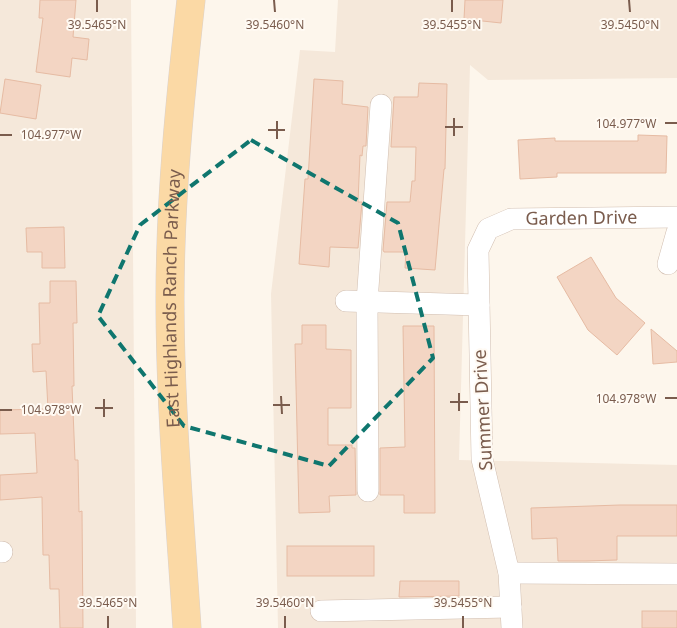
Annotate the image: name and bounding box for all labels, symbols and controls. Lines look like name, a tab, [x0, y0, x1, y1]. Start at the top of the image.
text: 39.5465°N	[68, 16, 126, 33]
text: 39.5460°N	[246, 16, 304, 33]
text: 39.5455°N	[423, 16, 481, 33]
text: 39.5450°N	[601, 16, 659, 33]
text: 104.977°W	[596, 115, 656, 132]
text: 104.977°W	[21, 126, 81, 143]
street label: East Highlands Ranch Parkway	[157, 168, 186, 428]
street label: Garden Drive	[525, 204, 637, 230]
street label: Summer Drive	[467, 349, 497, 471]
text: 104.978°W	[596, 390, 656, 407]
text: 104.978°W	[21, 401, 81, 418]
text: 39.5465°N	[79, 594, 137, 611]
text: 39.5460°N	[256, 594, 314, 611]
text: 39.5455°N	[434, 594, 492, 611]

